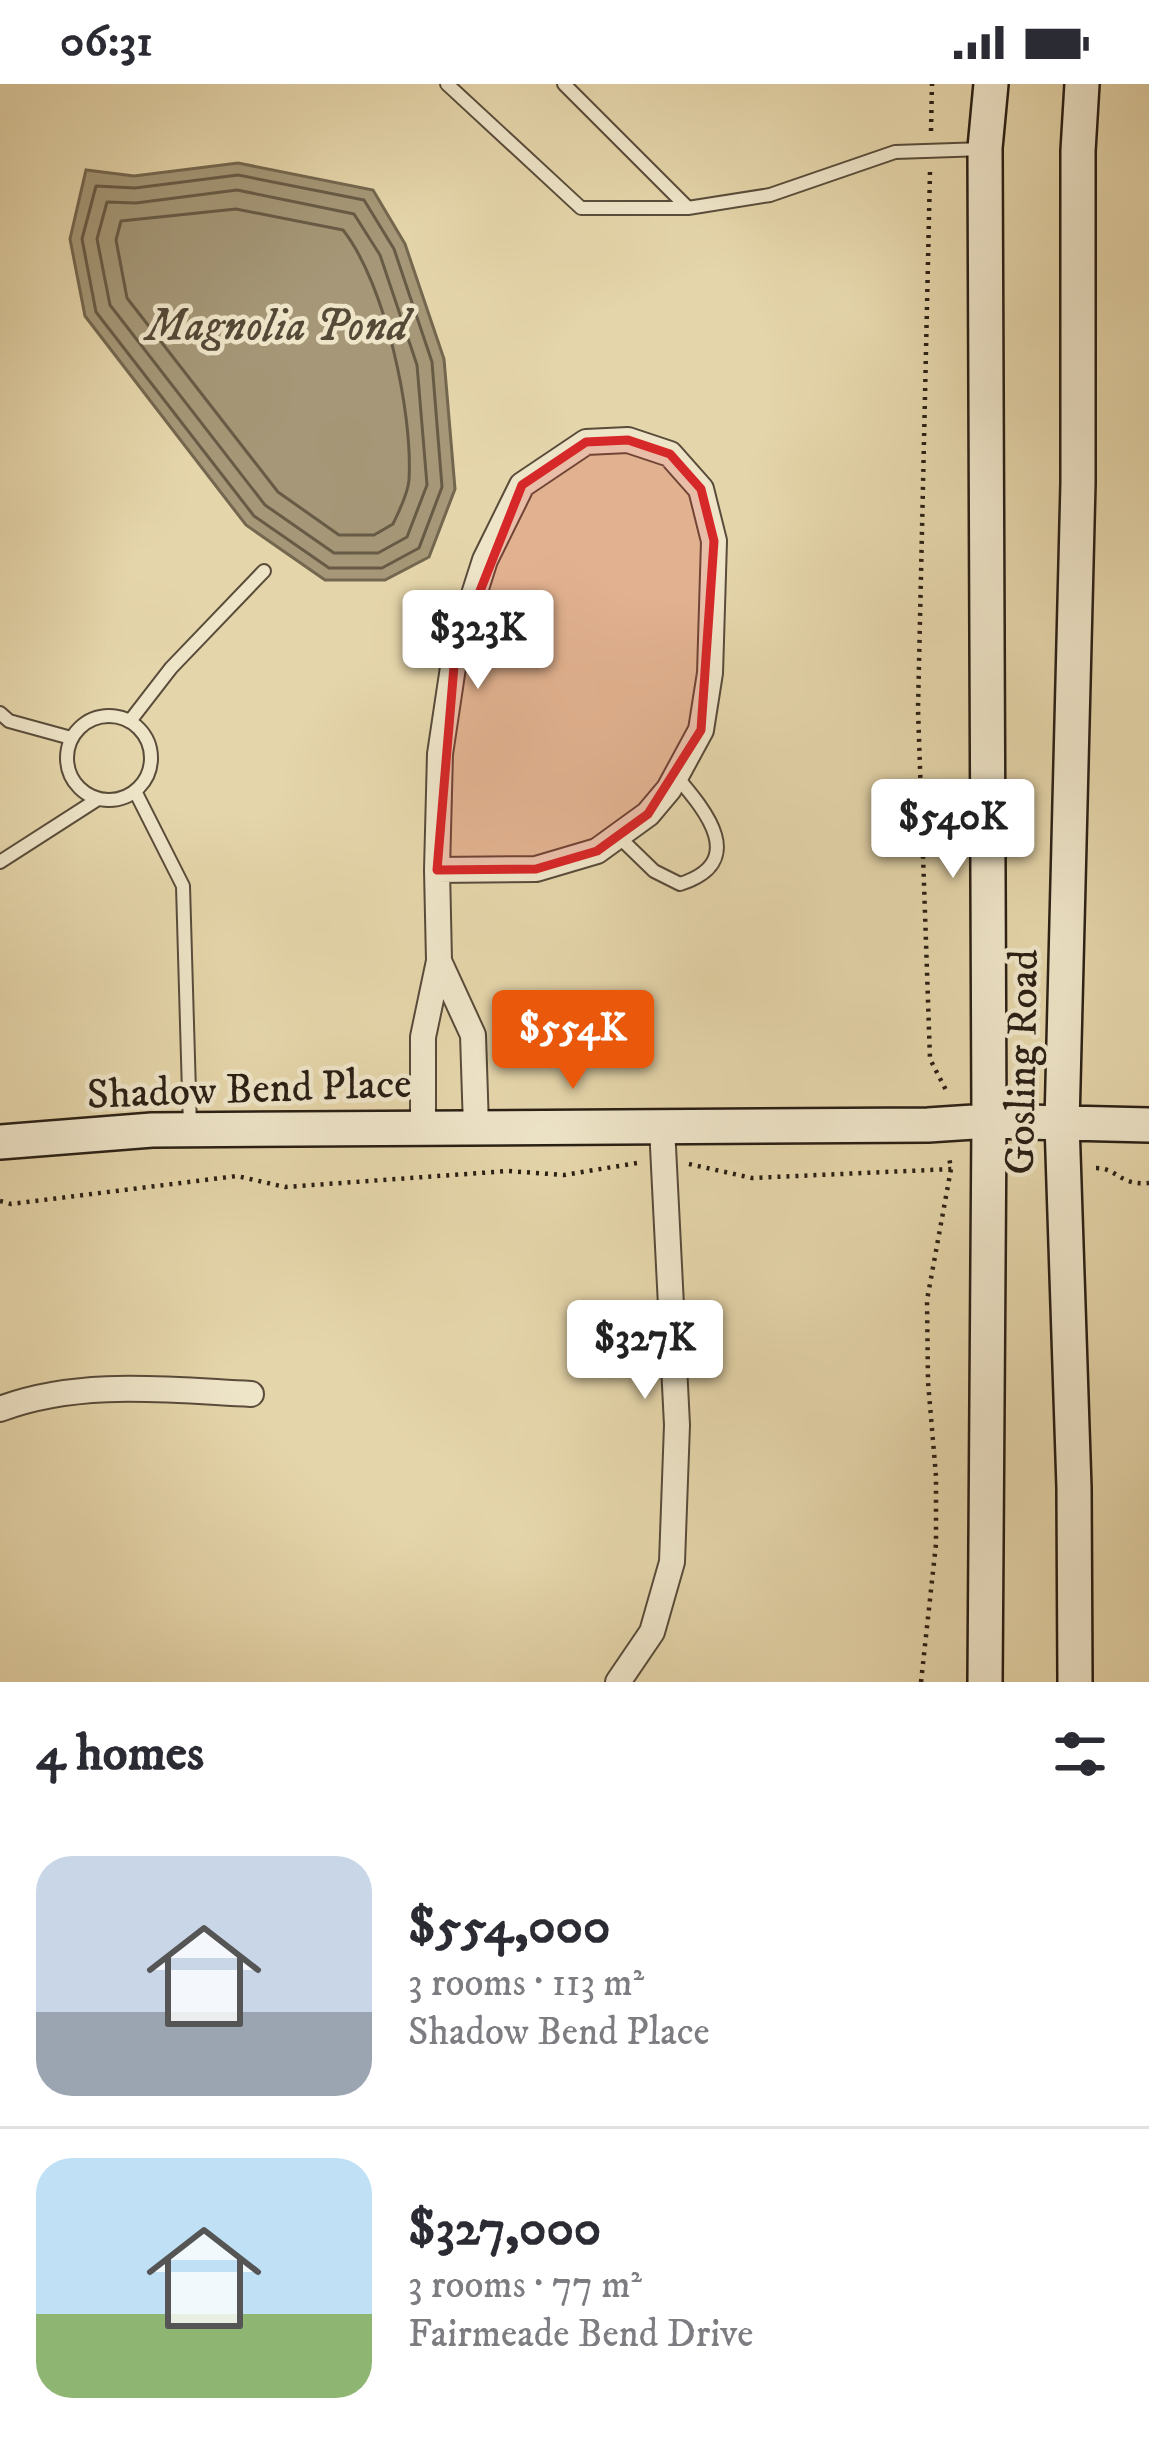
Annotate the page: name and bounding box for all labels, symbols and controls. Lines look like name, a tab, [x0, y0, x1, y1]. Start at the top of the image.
text: 06:31	[60, 14, 153, 70]
water label: Magnolia Pond	[143, 299, 415, 355]
pin: $323K	[394, 590, 562, 692]
text: $323K	[430, 604, 526, 653]
pin: $540K	[869, 779, 1037, 881]
text: $540K	[898, 793, 1008, 842]
street label: Gosling Road	[995, 949, 1051, 1175]
pin: $554K	[489, 990, 657, 1092]
text: $554K	[519, 1004, 627, 1053]
street label: Shadow Bend Place	[86, 1058, 412, 1122]
pin: $327K	[561, 1300, 729, 1402]
text: $327K	[594, 1314, 696, 1363]
icon: filters	[1047, 1721, 1113, 1787]
text: 4 homes	[36, 1722, 204, 1786]
text: $554,000	[408, 1895, 610, 1959]
icon: home	[132, 1904, 276, 2048]
text: 3 rooms · 113 m²	[408, 1959, 644, 2008]
text: Shadow Bend Place	[408, 2008, 710, 2057]
text: $327,000	[408, 2197, 601, 2261]
icon: home	[132, 2206, 276, 2350]
text: 3 rooms · 77 m²	[408, 2261, 642, 2310]
text: Fairmeade Bend Drive	[408, 2310, 753, 2359]

